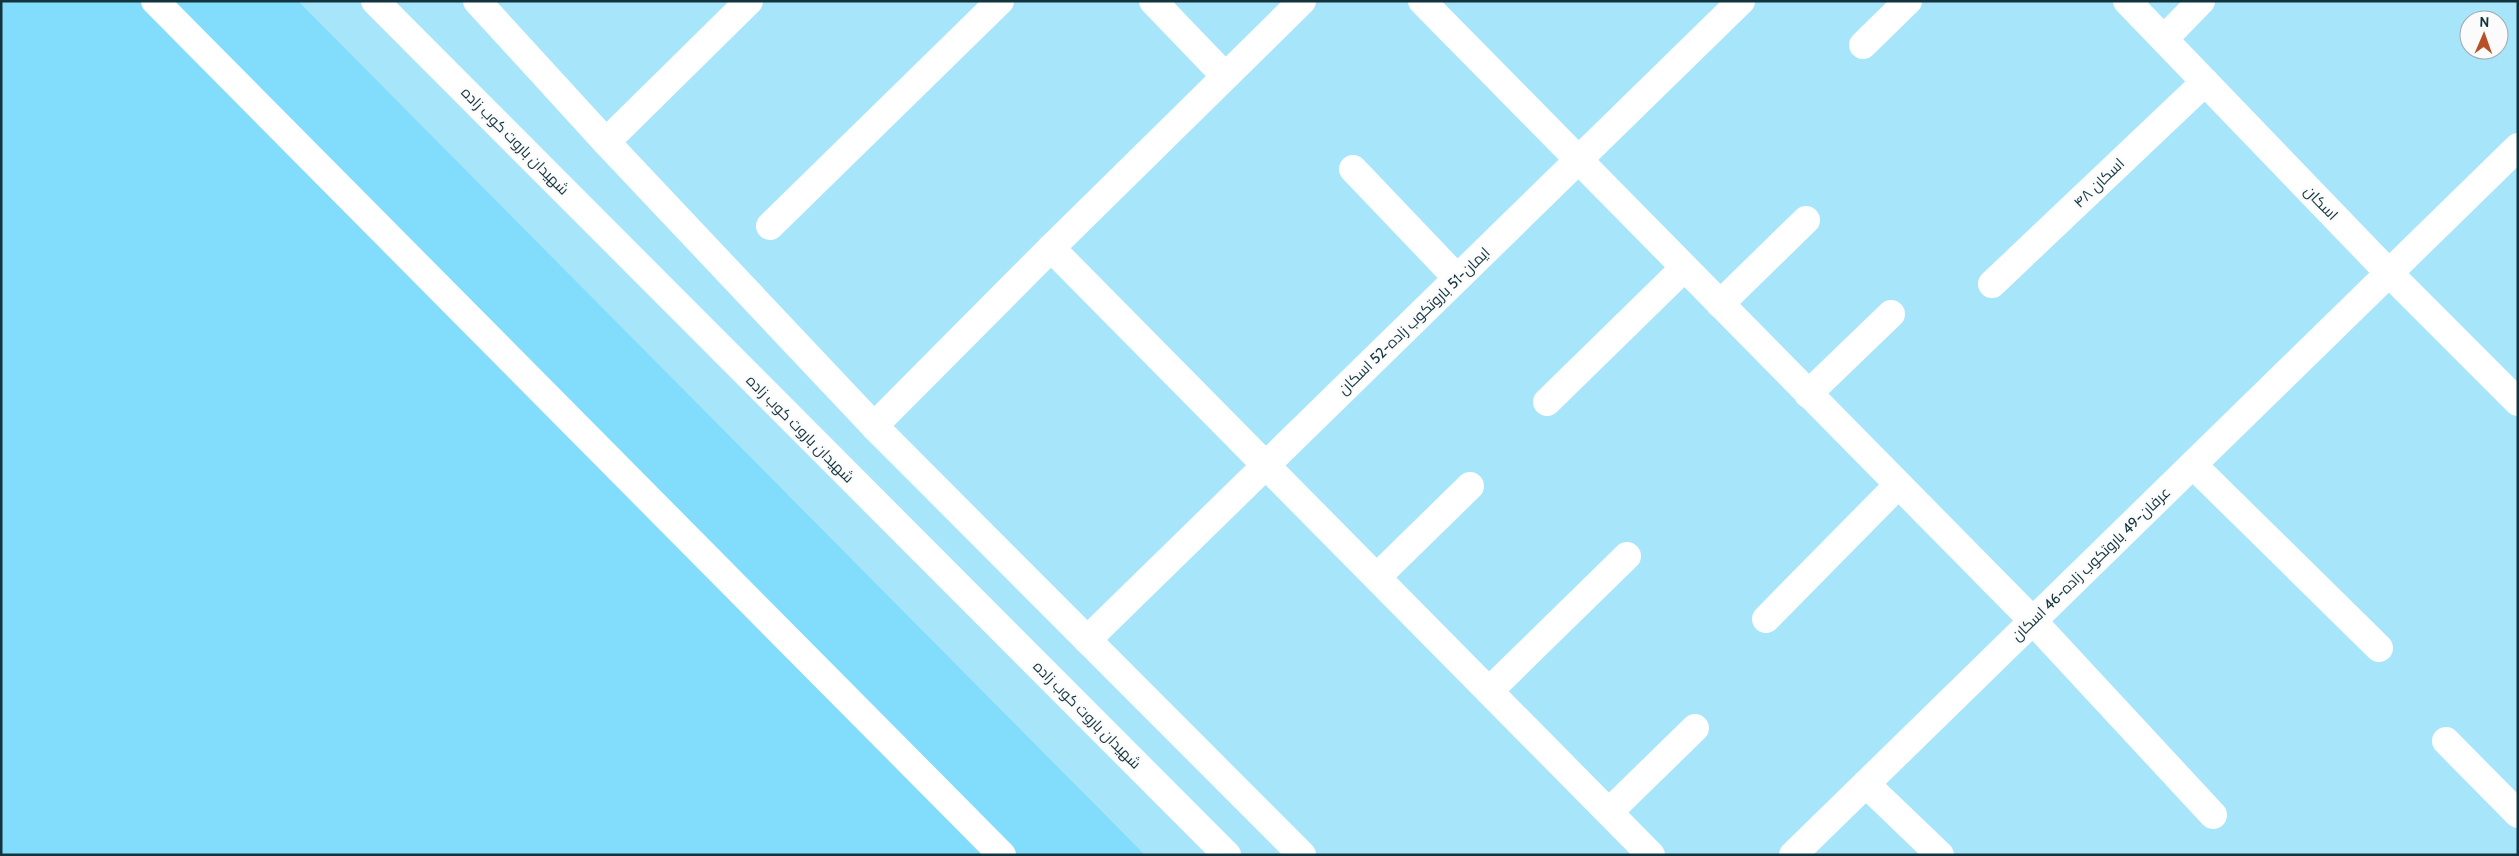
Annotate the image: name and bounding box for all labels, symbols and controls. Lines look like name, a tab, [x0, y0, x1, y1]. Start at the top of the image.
north arrow	[2459, 10, 2509, 60]
text: N	[2479, 13, 2490, 31]
street label: شهیدان باروت کوب زاده	[457, 83, 573, 199]
street label: اسکان ۴۸	[2070, 154, 2129, 212]
street label: اسکان	[2300, 182, 2342, 225]
street label: ایمان-51 باروتکوب زاده-52 اسکان	[1334, 244, 1494, 399]
street label: شهیدان باروت کوب زاده	[742, 371, 858, 487]
street label: عرفان-49 باروتکوب زاده-46 اسکان	[2008, 483, 2175, 645]
street label: شهیدان باروت کوب زاده	[1029, 657, 1145, 773]

